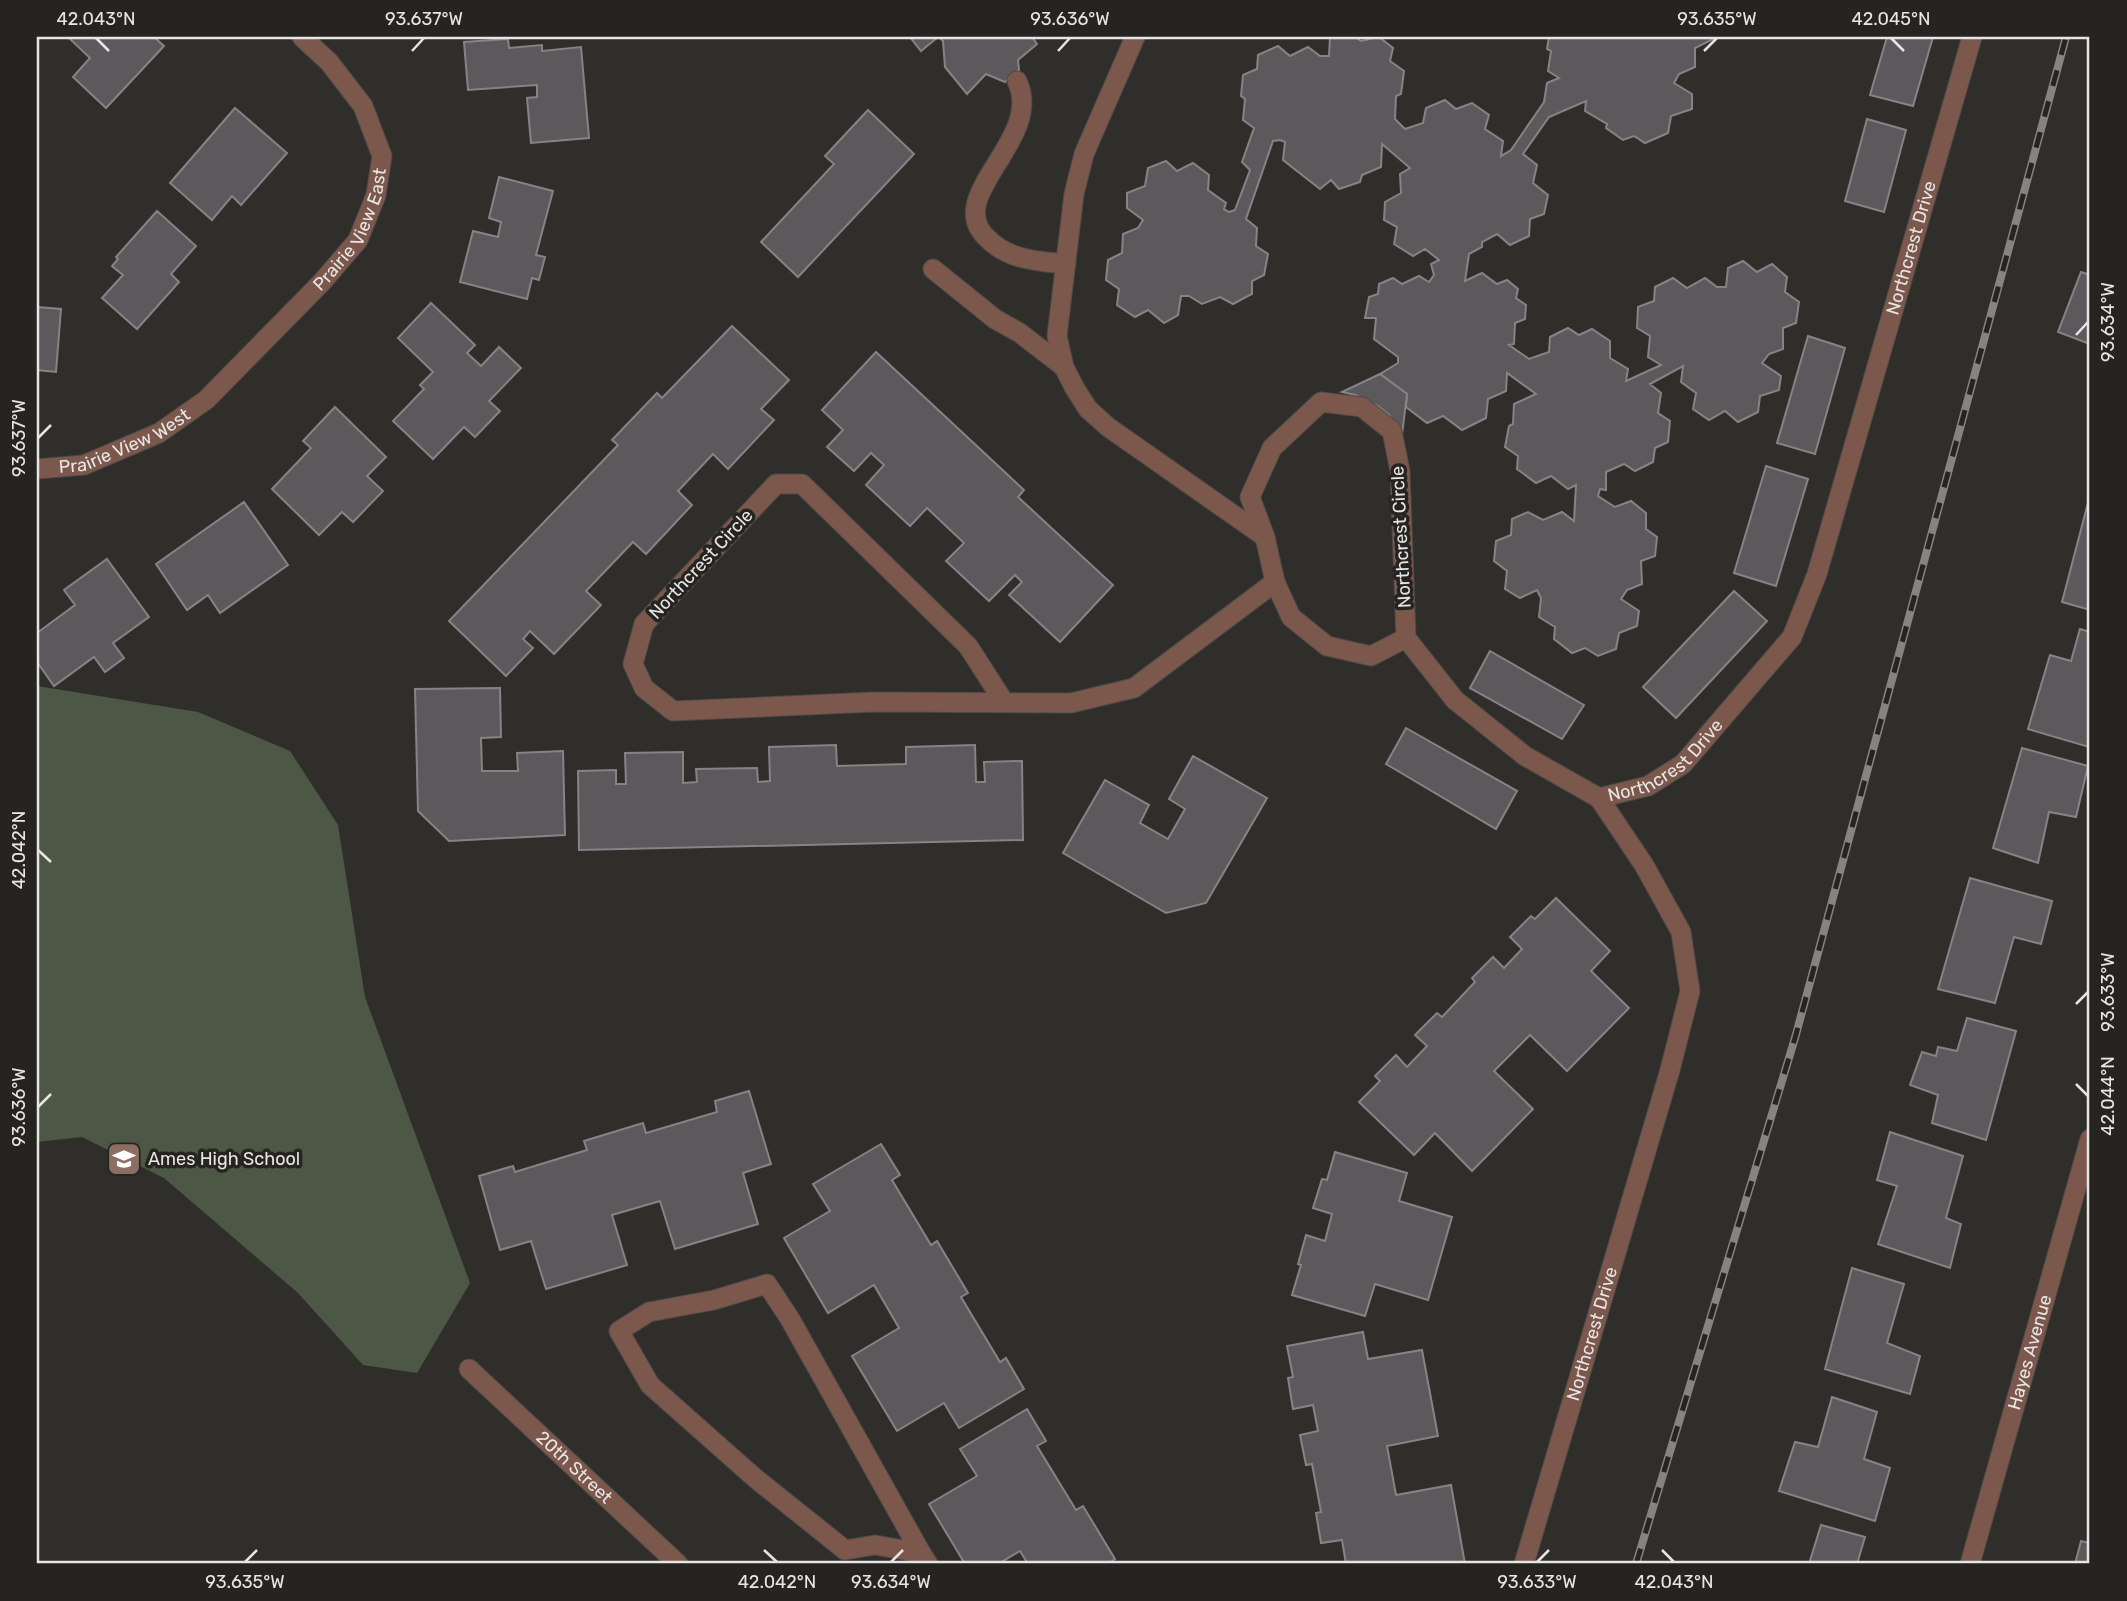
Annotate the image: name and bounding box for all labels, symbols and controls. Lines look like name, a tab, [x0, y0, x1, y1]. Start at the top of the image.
text: 42.043°N	[57, 8, 135, 30]
text: 93.637°W	[385, 8, 463, 30]
text: 93.636°W	[1030, 8, 1110, 30]
text: 93.635°W	[1677, 8, 1757, 30]
text: 42.045°N	[1852, 8, 1930, 30]
street label: Prairie View East	[308, 166, 391, 296]
street label: Northcrest Drive	[1881, 178, 1941, 317]
text: 93.634°W	[2097, 282, 2119, 362]
text: 93.637°W	[8, 399, 30, 477]
street label: Prairie View West	[58, 404, 194, 478]
street label: Northcrest Circle	[1386, 465, 1416, 609]
street label: Northcrest Circle	[644, 504, 758, 624]
street label: Northcrest Drive	[1605, 714, 1728, 806]
text: 42.042°N	[8, 811, 30, 889]
text: 93.633°W	[2097, 952, 2119, 1032]
text: 42.044°N	[2097, 1056, 2119, 1136]
text: 93.636°W	[8, 1067, 30, 1147]
school or university icon: Ames High School	[105, 1140, 143, 1178]
place label: Ames High School	[148, 1148, 300, 1170]
street label: Northcrest Drive	[1562, 1264, 1622, 1403]
street label: Hayes Avenue	[2003, 1292, 2056, 1412]
street label: 20th Street	[531, 1426, 617, 1508]
text: 93.635°W	[205, 1571, 285, 1593]
text: 42.042°N	[738, 1571, 816, 1593]
text: 93.634°W	[851, 1571, 931, 1593]
text: 93.633°W	[1497, 1571, 1577, 1593]
text: 42.043°N	[1635, 1571, 1713, 1593]

